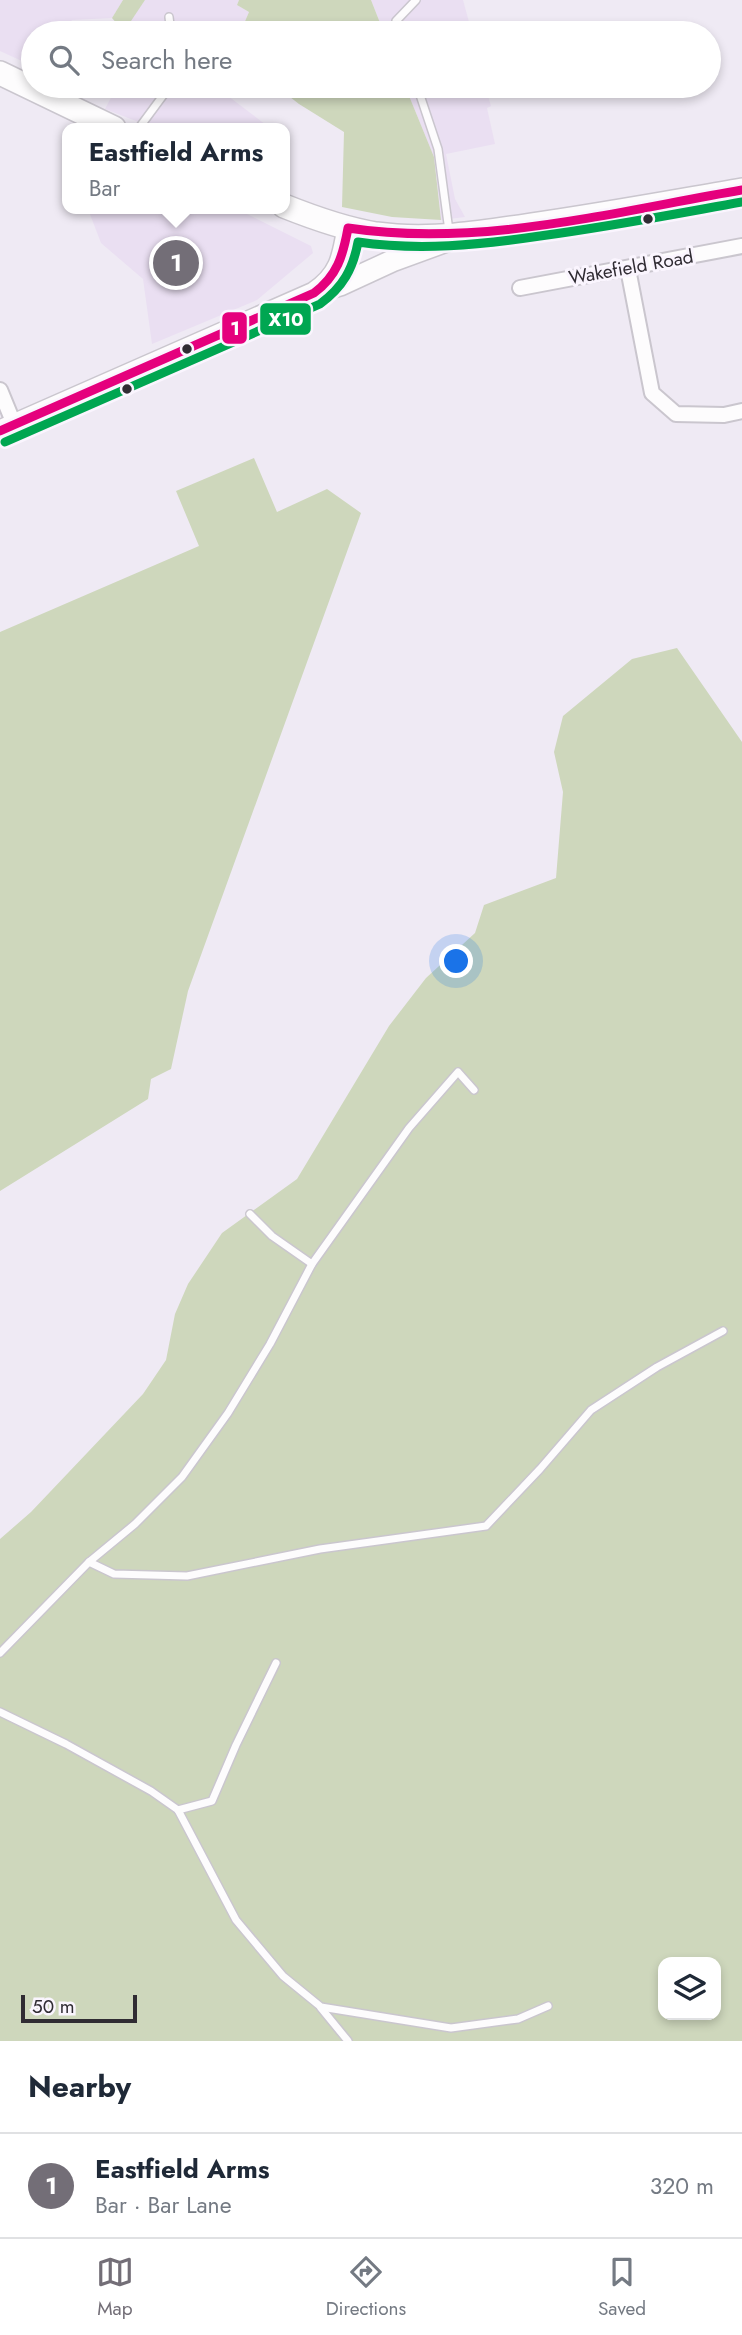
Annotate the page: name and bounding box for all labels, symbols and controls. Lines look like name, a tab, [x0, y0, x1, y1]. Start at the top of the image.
search box	[21, 21, 721, 98]
icon: search	[45, 41, 83, 79]
text: Search here	[101, 41, 233, 79]
popup	[62, 123, 290, 214]
text: Eastfield Arms	[89, 133, 263, 171]
text: Bar	[89, 171, 120, 205]
unlabelled marker	[641, 212, 655, 226]
pin: 1	[153, 237, 199, 289]
street label: Wakefield Road	[567, 243, 695, 291]
line badge: X10	[259, 302, 312, 336]
text: X10	[268, 306, 304, 333]
line badge: 1	[221, 311, 248, 345]
text: 1	[230, 315, 240, 342]
unlabelled marker	[180, 342, 194, 356]
unlabelled marker	[120, 382, 134, 396]
your location	[439, 944, 473, 978]
map controls	[658, 1957, 721, 2020]
button: layers	[658, 1957, 721, 2020]
scale bar	[21, 1992, 136, 2024]
text: 50 m	[32, 1993, 75, 2020]
text: Nearby	[28, 2065, 131, 2108]
text: Eastfield Arms	[95, 2150, 270, 2188]
text: 1	[45, 2169, 57, 2203]
text: 320 m	[650, 2169, 714, 2203]
text: Bar · Bar Lane	[95, 2188, 232, 2222]
tab: Map	[96, 2253, 134, 2322]
tab: Directions	[326, 2253, 406, 2322]
tab: Saved	[598, 2253, 646, 2322]

